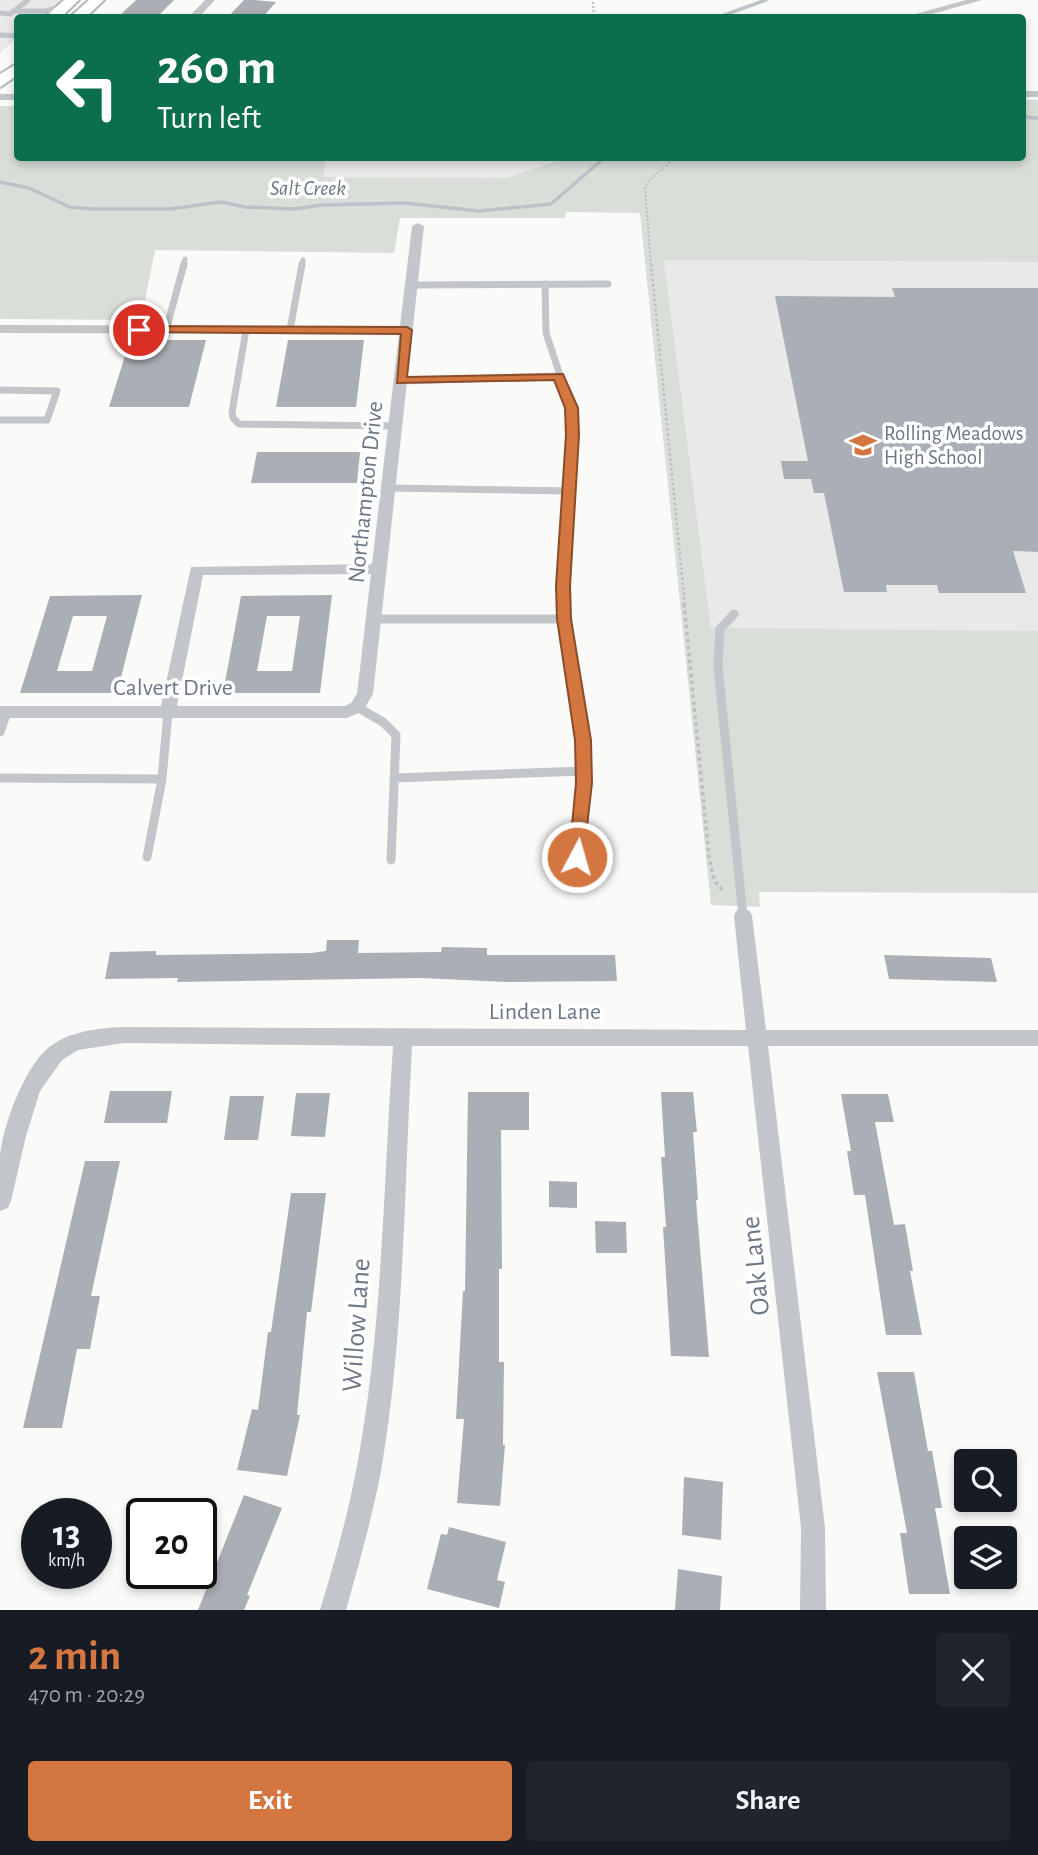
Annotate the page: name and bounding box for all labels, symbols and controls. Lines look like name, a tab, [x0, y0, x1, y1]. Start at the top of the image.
icon: left	[42, 42, 133, 133]
text: 260 m	[157, 44, 276, 93]
text: Turn left	[157, 102, 261, 134]
water label: Salt Creek	[270, 178, 346, 199]
pin	[109, 300, 169, 360]
icon: arrive	[120, 311, 158, 349]
street label: Northampton Drive	[345, 400, 387, 584]
place label: Rolling Meadows High School	[884, 423, 1024, 468]
school or university icon: Rolling Meadows High School	[848, 430, 878, 460]
street label: Calvert Drive	[113, 676, 233, 700]
position arrow	[540, 820, 614, 894]
street label: Linden Lane	[489, 1000, 601, 1024]
street label: Oak Lane	[737, 1215, 775, 1317]
street label: Willow Lane	[338, 1257, 376, 1393]
map controls	[954, 1449, 1017, 1589]
button: search	[954, 1449, 1017, 1512]
speed limit sign: 20	[126, 1498, 217, 1589]
text: 13	[53, 1517, 80, 1552]
button: layers	[954, 1526, 1017, 1589]
text: km/h	[48, 1552, 85, 1570]
button: close	[936, 1633, 1010, 1707]
text: 2 min	[28, 1635, 121, 1677]
text: 470 m · 20:29	[28, 1684, 145, 1707]
button: Exit	[28, 1761, 512, 1841]
button: Share	[526, 1761, 1010, 1841]

